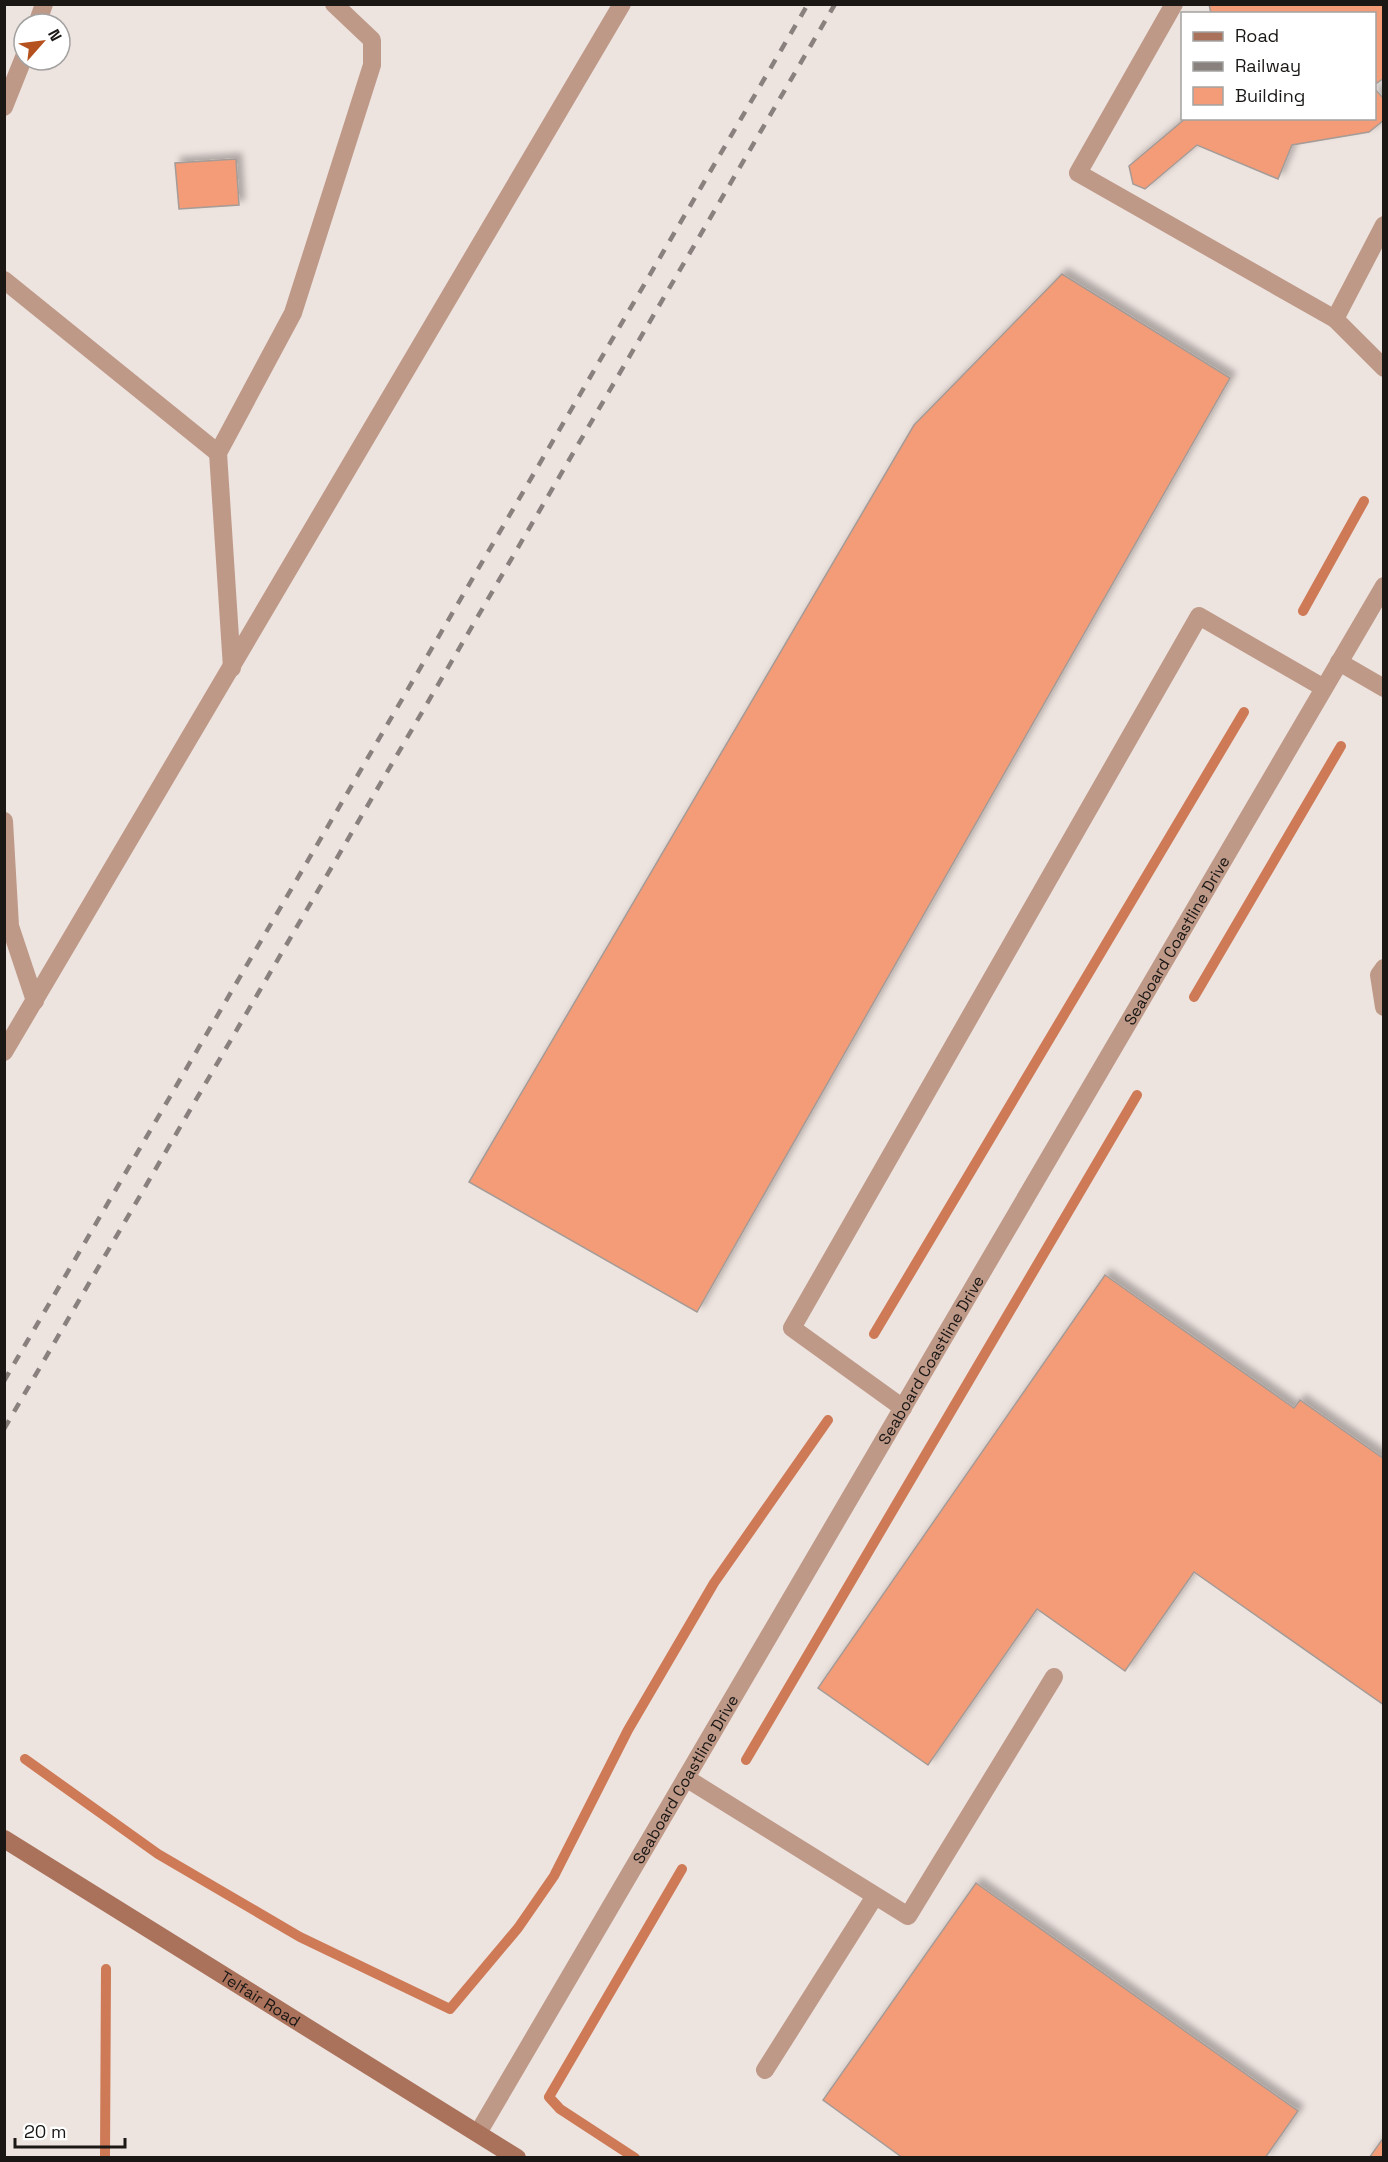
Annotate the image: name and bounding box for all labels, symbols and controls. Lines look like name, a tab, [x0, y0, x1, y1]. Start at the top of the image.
north arrow	[12, 12, 72, 72]
legend	[1181, 12, 1376, 120]
text: Road	[1235, 24, 1279, 47]
text: N	[43, 26, 67, 45]
text: Railway	[1235, 54, 1301, 77]
text: Building	[1235, 84, 1305, 107]
street label: Seaboard Coastline Drive	[1119, 852, 1235, 1029]
street label: Seaboard Coastline Drive	[873, 1272, 989, 1449]
street label: Seaboard Coastline Drive	[628, 1691, 743, 1868]
street label: Telfair Road	[216, 1966, 304, 2032]
scale bar	[15, 2111, 124, 2149]
text: 20 m	[24, 2120, 67, 2143]

